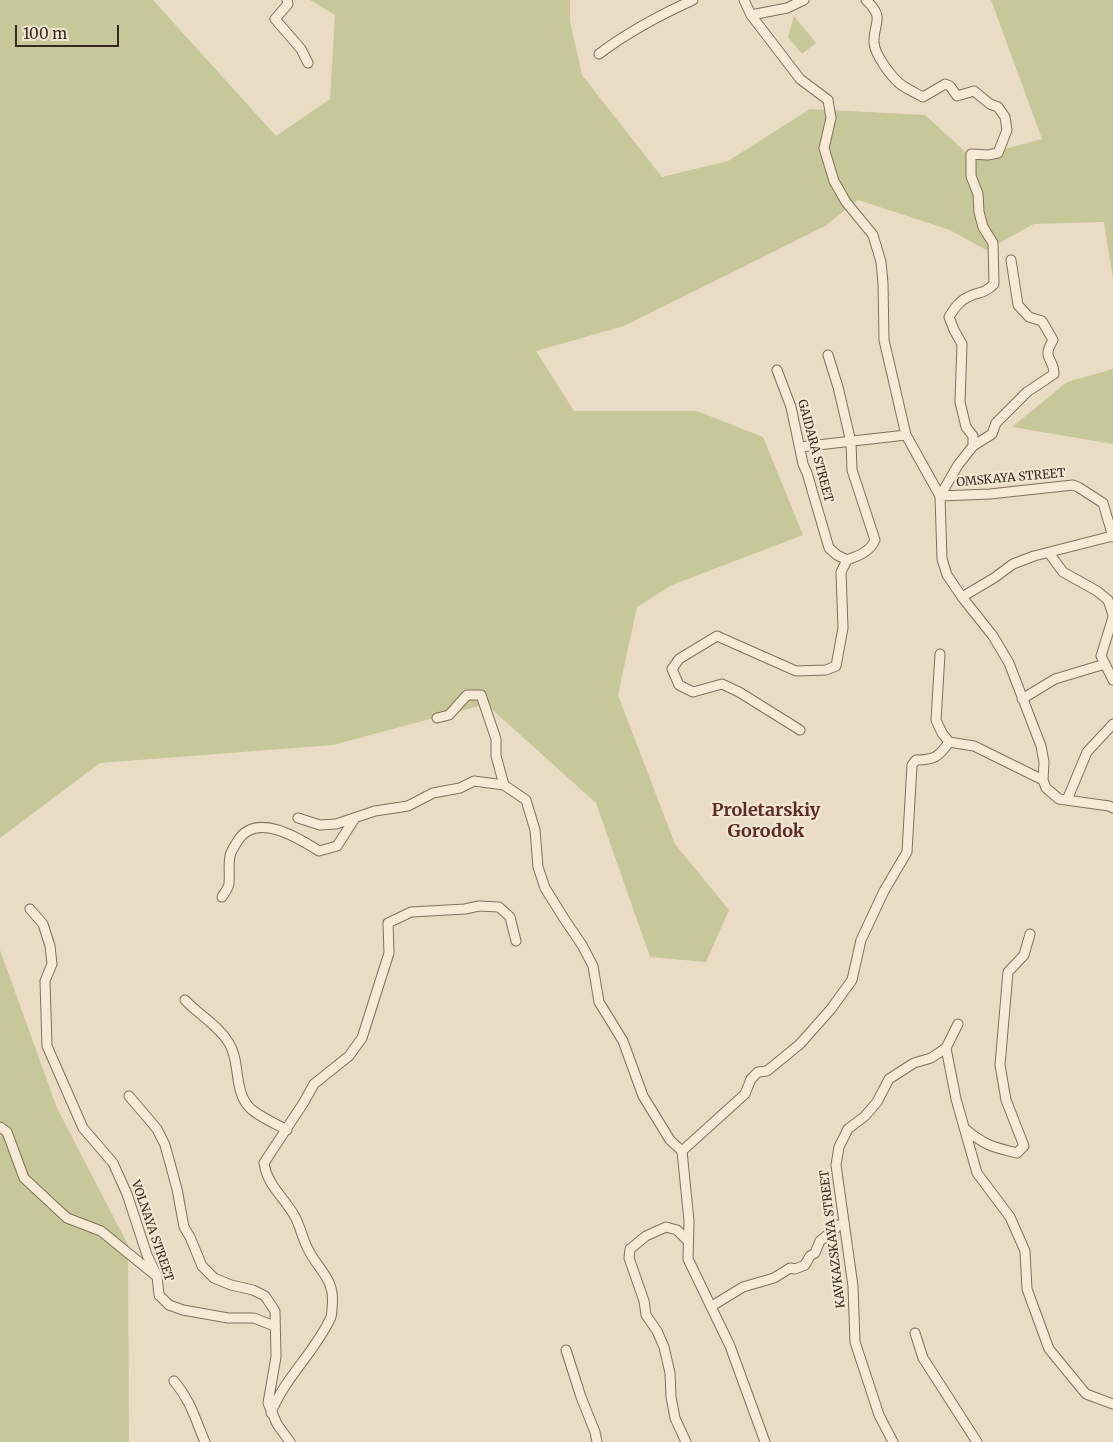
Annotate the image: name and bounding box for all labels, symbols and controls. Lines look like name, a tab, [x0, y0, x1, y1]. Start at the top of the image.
scale bar	[18, 15, 121, 47]
text: 100 m	[23, 24, 67, 43]
street label: GAIDARA STREET	[794, 398, 836, 504]
street label: OMSKAYA STREET	[956, 466, 1066, 490]
district label: Proletarskiy Gorodok	[712, 800, 820, 842]
street label: KAVKAZSKAYA STREET	[817, 1169, 849, 1309]
street label: VOLNAYA STREET	[128, 1179, 176, 1283]

